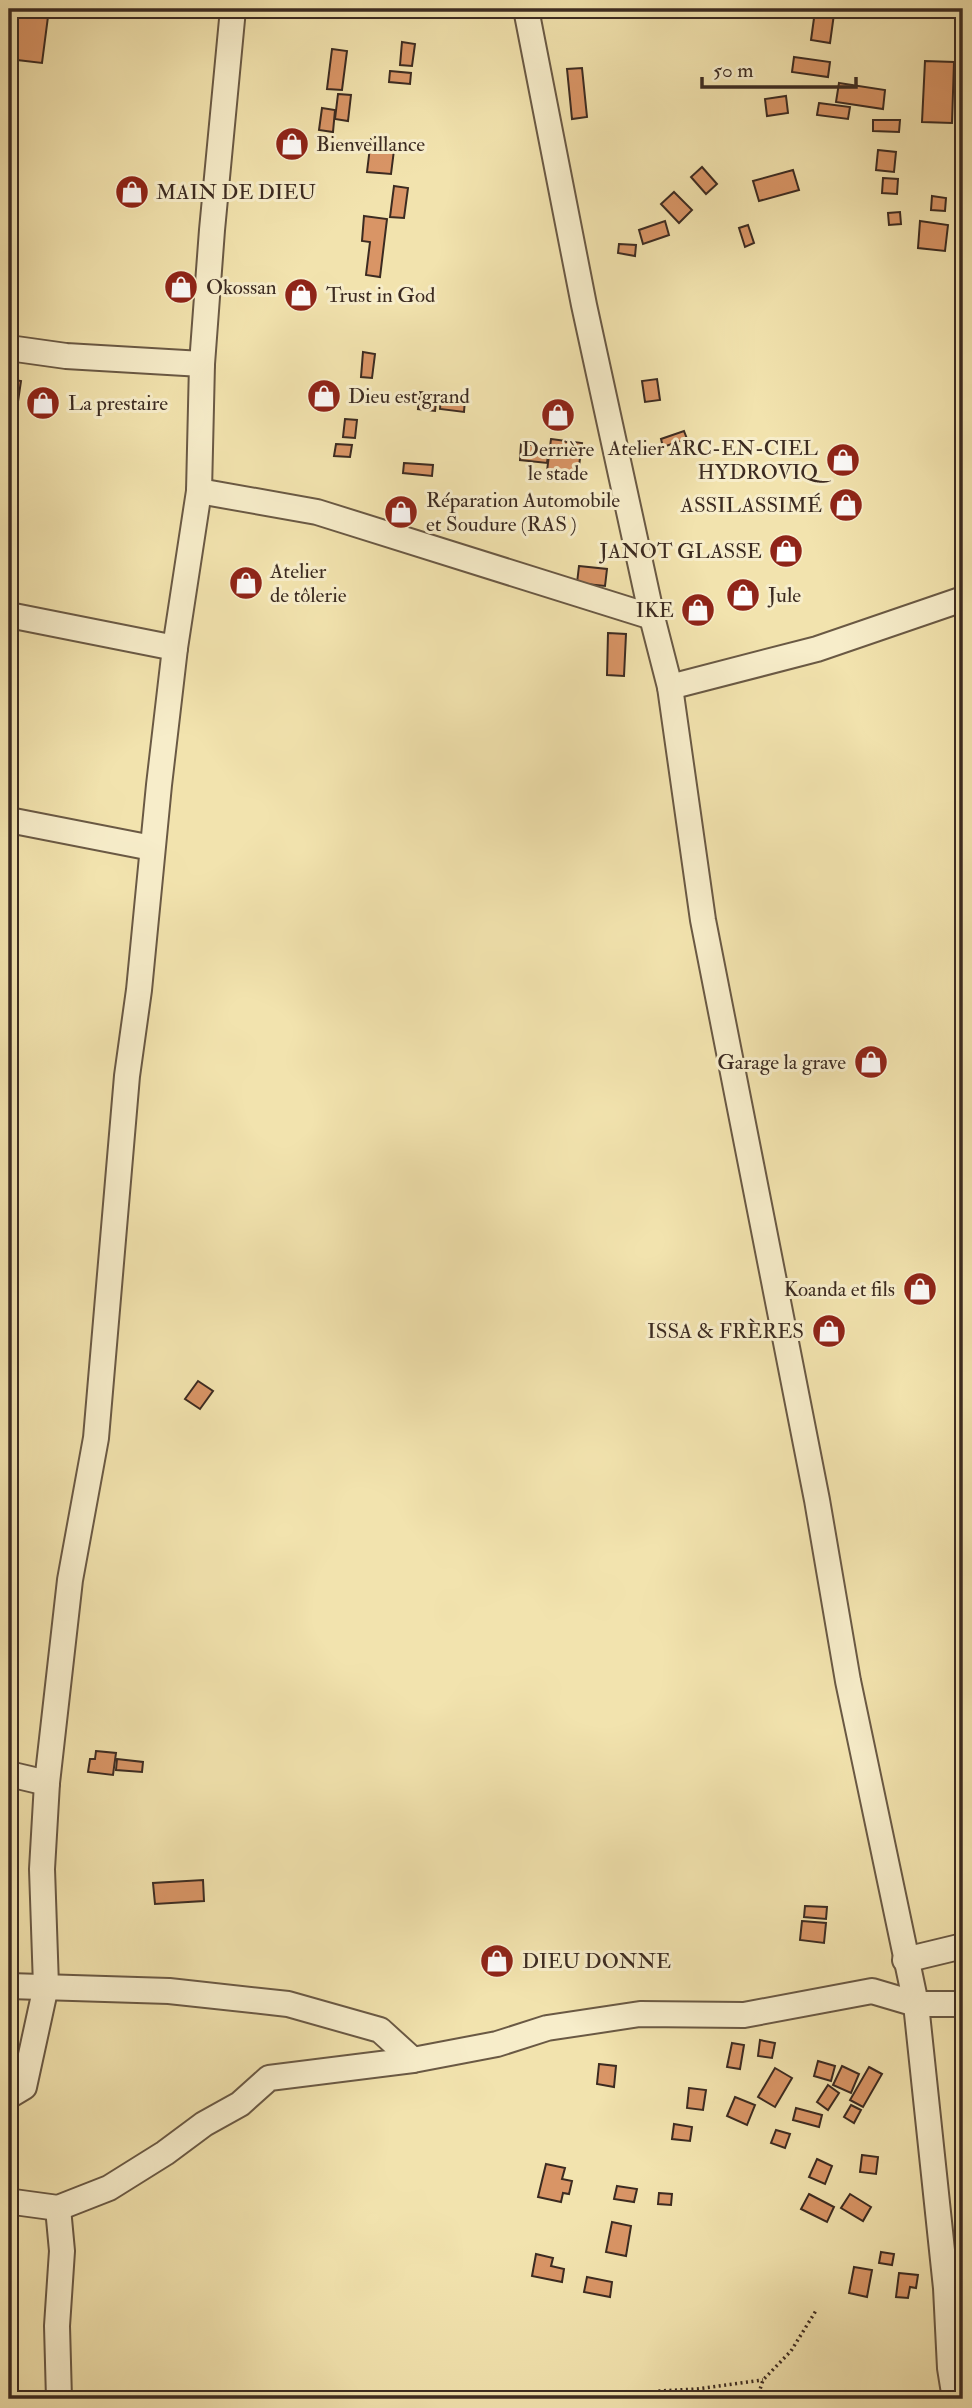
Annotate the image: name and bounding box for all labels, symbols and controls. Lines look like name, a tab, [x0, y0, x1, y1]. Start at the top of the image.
scale bar	[702, 46, 856, 90]
text: 50 m	[713, 57, 754, 84]
shop icon: Bienveillance	[273, 125, 311, 163]
place label: Bienveillance	[316, 131, 425, 158]
shop icon: MAIN DE DIEU	[113, 173, 151, 211]
place label: MAIN DE DIEU	[156, 179, 316, 206]
shop icon: Okossan	[162, 268, 200, 306]
place label: Okossan	[206, 274, 277, 301]
shop icon: Trust in God	[282, 276, 320, 314]
place label: Trust in God	[326, 282, 436, 309]
shop icon: Dieu est grand	[305, 377, 343, 415]
place label: Dieu est grand	[348, 383, 470, 410]
shop icon: La prestaire	[24, 384, 62, 422]
place label: La prestaire	[68, 390, 168, 417]
shop icon: Derrière le stade	[539, 396, 577, 434]
place label: Atelier ARC-EN-CIEL HYDROVIQ	[607, 435, 831, 486]
place label: Derrière le stade	[522, 436, 594, 487]
shop icon: Atelier ARC-EN-CIEL HYDROVIQ	[824, 441, 862, 479]
shop icon: ASSILASSIMÉ	[827, 486, 865, 524]
place label: Réparation Automobile et Soudure (RAS )	[426, 487, 620, 538]
place label: ASSILASSIMÉ	[680, 492, 822, 519]
shop icon: Réparation Automobile et Soudure (RAS )	[382, 493, 420, 531]
shop icon: JANOT GLASSE	[767, 532, 805, 570]
place label: JANOT GLASSE	[598, 538, 762, 565]
place label: Atelier de tôlerie	[269, 558, 347, 609]
shop icon: Atelier de tôlerie	[227, 564, 265, 602]
shop icon: Jule	[724, 576, 762, 614]
place label: Jule	[767, 582, 801, 609]
shop icon: IKE	[679, 591, 717, 629]
place label: IKE	[636, 597, 674, 624]
shop icon: Garage la grave	[852, 1043, 890, 1081]
place label: Garage la grave	[717, 1049, 846, 1076]
shop icon: Koanda et fils	[901, 1270, 939, 1308]
place label: Koanda et fils	[784, 1276, 895, 1303]
shop icon: ISSA & FRÈRES	[810, 1312, 848, 1350]
place label: ISSA & FRÈRES	[647, 1318, 804, 1345]
shop icon: DIEU DONNE	[478, 1942, 516, 1980]
place label: DIEU DONNE	[522, 1948, 671, 1975]

